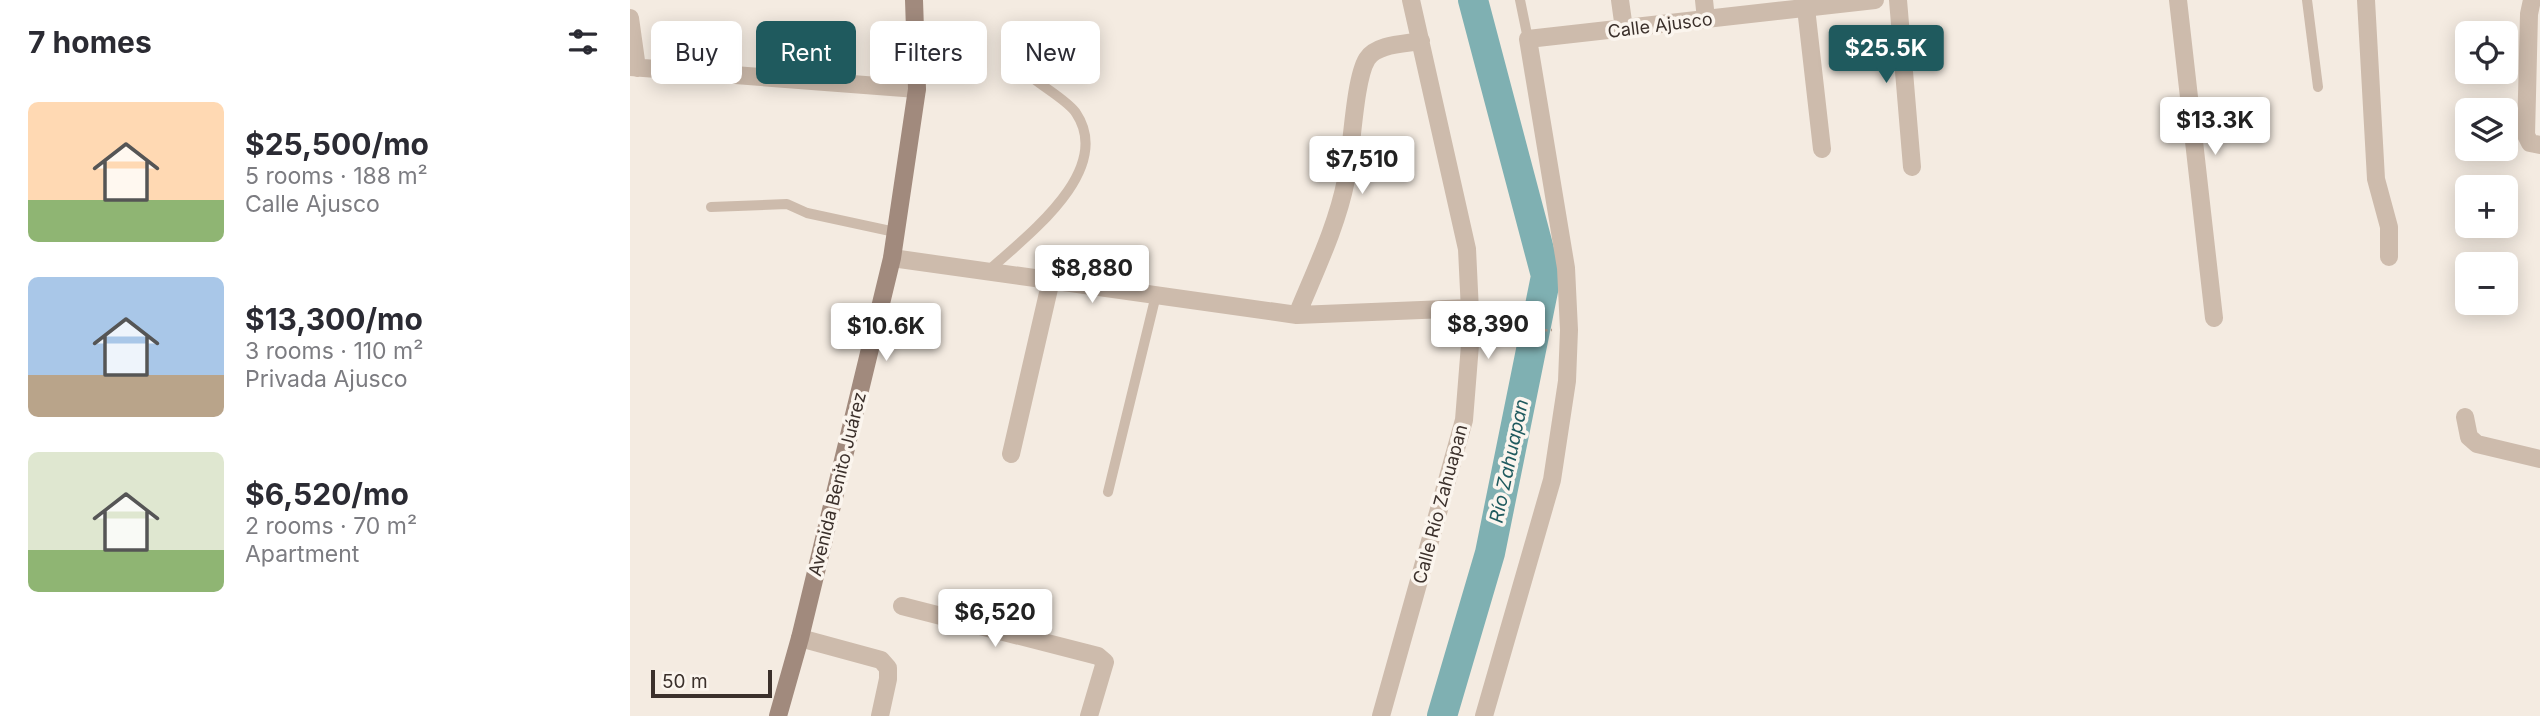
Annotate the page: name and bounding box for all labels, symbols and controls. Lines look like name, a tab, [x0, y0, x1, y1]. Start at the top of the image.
street label: Calle Ajusco	[1606, 8, 1714, 42]
chip: Buy	[651, 21, 742, 84]
chip: Rent	[756, 21, 856, 84]
chip: Filters	[870, 21, 987, 84]
chip: New	[1001, 21, 1100, 84]
map controls	[2455, 21, 2518, 315]
button: locate	[2455, 21, 2518, 84]
icon: filters	[564, 23, 602, 61]
text: 7 homes	[28, 24, 152, 60]
pin: $25.5K	[1829, 25, 1943, 85]
text: $25.5K	[1845, 34, 1927, 62]
pin: $13.3K	[2158, 97, 2272, 157]
button: layers	[2455, 98, 2518, 161]
text: $13.3K	[2176, 106, 2254, 134]
text: $25,500/mo	[245, 126, 429, 162]
icon: home	[84, 130, 168, 214]
pin: $7,510	[1305, 136, 1419, 196]
text: $7,510	[1325, 145, 1399, 173]
text: 5 rooms · 188 m²	[245, 162, 428, 190]
button: +	[2455, 175, 2518, 238]
text: Calle Ajusco	[245, 190, 380, 218]
pin: $8,880	[1035, 246, 1149, 305]
button: −	[2455, 252, 2518, 315]
text: $8,880	[1051, 254, 1133, 282]
text: $13,300/mo	[245, 301, 423, 337]
pin: $8,390	[1431, 302, 1545, 361]
pin: $10.6K	[829, 304, 943, 363]
icon: home	[84, 305, 168, 389]
text: $8,390	[1447, 310, 1529, 338]
text: $10.6K	[847, 312, 925, 340]
text: 3 rooms · 110 m²	[245, 337, 423, 365]
text: Privada Ajusco	[245, 365, 408, 393]
street label: Avenida Benito Juárez	[804, 390, 870, 578]
water label: Río Zahuapan	[1485, 397, 1533, 525]
street label: Calle Río Zahuapan	[1409, 422, 1471, 586]
text: $6,520/mo	[245, 476, 409, 512]
icon: home	[84, 480, 168, 564]
text: 2 rooms · 70 m²	[245, 512, 417, 540]
text: Apartment	[245, 540, 359, 568]
pin: $6,520	[938, 590, 1052, 649]
text: $6,520	[954, 598, 1036, 626]
scale bar	[651, 667, 772, 699]
text: 50 m	[662, 670, 708, 693]

